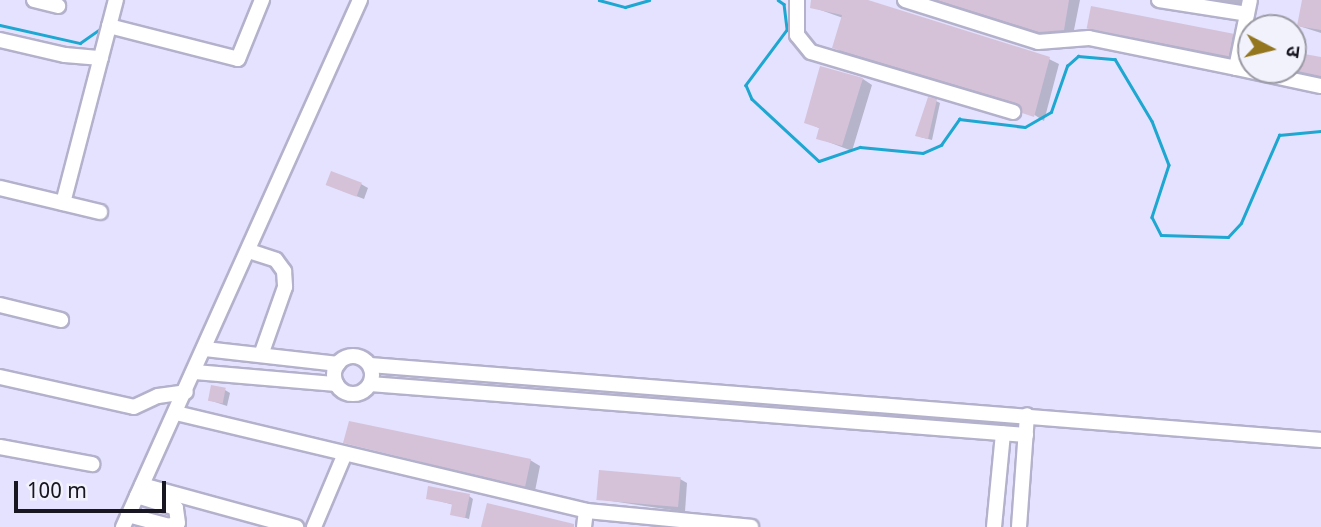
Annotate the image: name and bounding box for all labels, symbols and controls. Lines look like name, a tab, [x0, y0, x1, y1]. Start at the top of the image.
north arrow	[1237, 14, 1307, 84]
text: उ	[1278, 44, 1304, 58]
scale bar	[18, 468, 170, 512]
text: 100 m	[27, 479, 87, 507]

